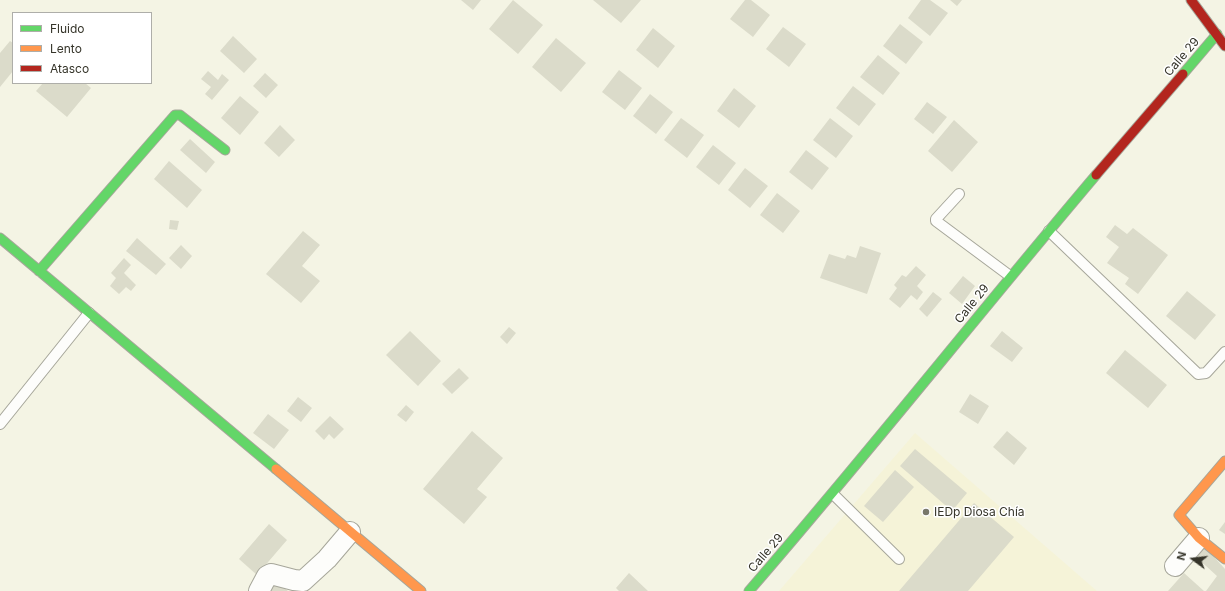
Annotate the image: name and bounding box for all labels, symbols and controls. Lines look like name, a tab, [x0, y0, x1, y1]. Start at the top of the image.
legend	[12, 12, 152, 84]
text: Fluido	[50, 21, 85, 36]
street label: Calle 29	[1161, 35, 1203, 79]
text: Lento	[50, 41, 82, 56]
text: Atasco	[50, 61, 89, 76]
street label: Calle 29	[952, 281, 992, 327]
place label: IEDp Diosa Chía	[934, 505, 1025, 519]
marker: IEDp Diosa Chía	[921, 507, 931, 517]
street label: Calle 29	[745, 531, 787, 575]
north arrow	[1173, 539, 1213, 579]
text: N	[1174, 550, 1189, 562]

